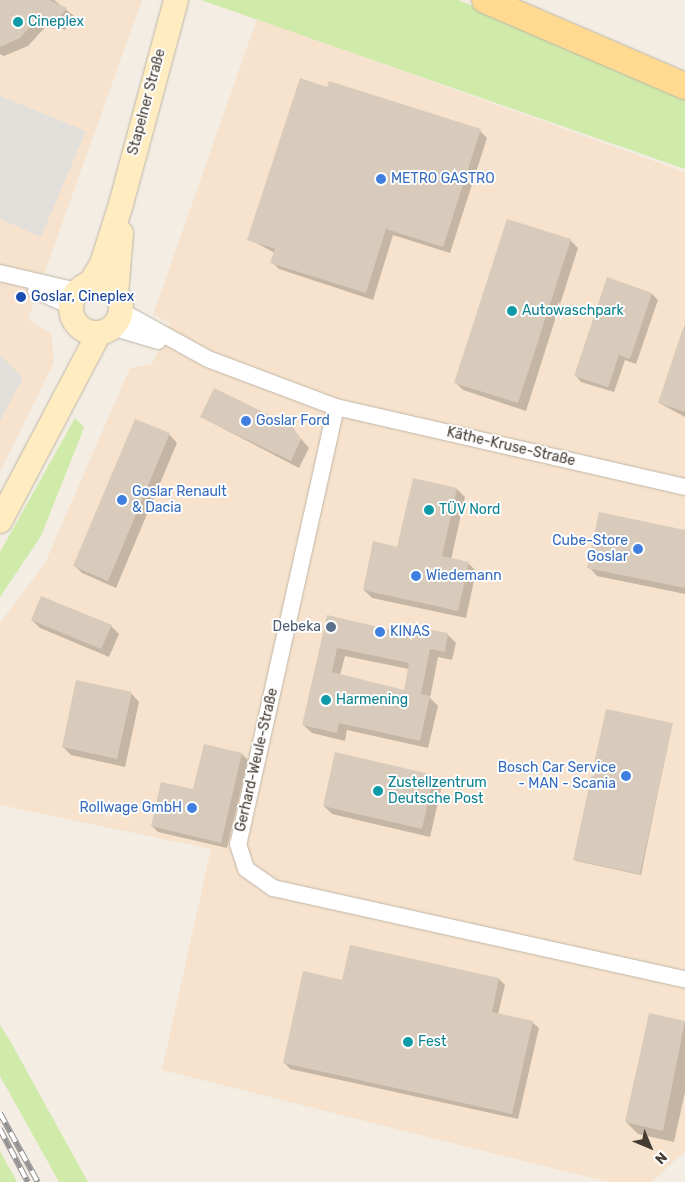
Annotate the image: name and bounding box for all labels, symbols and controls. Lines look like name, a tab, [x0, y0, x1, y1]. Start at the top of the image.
place label: Cineplex	[28, 14, 84, 30]
marker: Cineplex	[12, 16, 24, 28]
street label: Stapelner Straße	[125, 47, 169, 157]
place label: METRO GASTRO	[391, 171, 495, 187]
marker: METRO GASTRO	[375, 173, 387, 185]
place label: Goslar, Cineplex	[31, 289, 134, 305]
marker: Goslar, Cineplex	[15, 291, 27, 303]
place label: Autowaschpark	[522, 303, 624, 319]
marker: Autowaschpark	[506, 305, 518, 317]
place label: Goslar Ford	[256, 413, 330, 429]
marker: Goslar Ford	[240, 415, 252, 427]
street label: Käthe-Kruse-Straße	[445, 424, 577, 470]
place label: Goslar Renault & Dacia	[132, 484, 227, 516]
marker: Goslar Renault & Dacia	[116, 494, 128, 506]
place label: TÜV Nord	[439, 502, 501, 518]
marker: TÜV Nord	[423, 504, 435, 516]
place label: Cube-Store Goslar	[552, 533, 628, 566]
marker: Cube-Store Goslar	[632, 543, 644, 555]
place label: Wiedemann	[426, 568, 502, 584]
marker: Wiedemann	[410, 570, 422, 582]
place label: Debeka	[273, 619, 321, 635]
marker: Debeka	[325, 621, 337, 633]
place label: KINAS	[390, 624, 430, 640]
marker: KINAS	[374, 626, 386, 638]
street label: Gerhard-Weule-Straße	[232, 686, 282, 834]
place label: Harmening	[336, 692, 408, 708]
marker: Harmening	[320, 694, 332, 706]
place label: Bosch Car Service - MAN - Scania	[497, 760, 616, 792]
marker: Bosch Car Service - MAN - Scania	[620, 770, 632, 782]
place label: Zustellzentrum Deutsche Post	[388, 775, 487, 808]
marker: Zustellzentrum Deutsche Post	[372, 785, 384, 797]
place label: Rollwage GmbH	[79, 800, 182, 816]
marker: Rollwage GmbH	[186, 802, 198, 814]
place label: Fest	[418, 1034, 446, 1050]
marker: Fest	[402, 1036, 414, 1048]
north arrow	[625, 1122, 675, 1172]
text: N	[651, 1148, 671, 1168]

